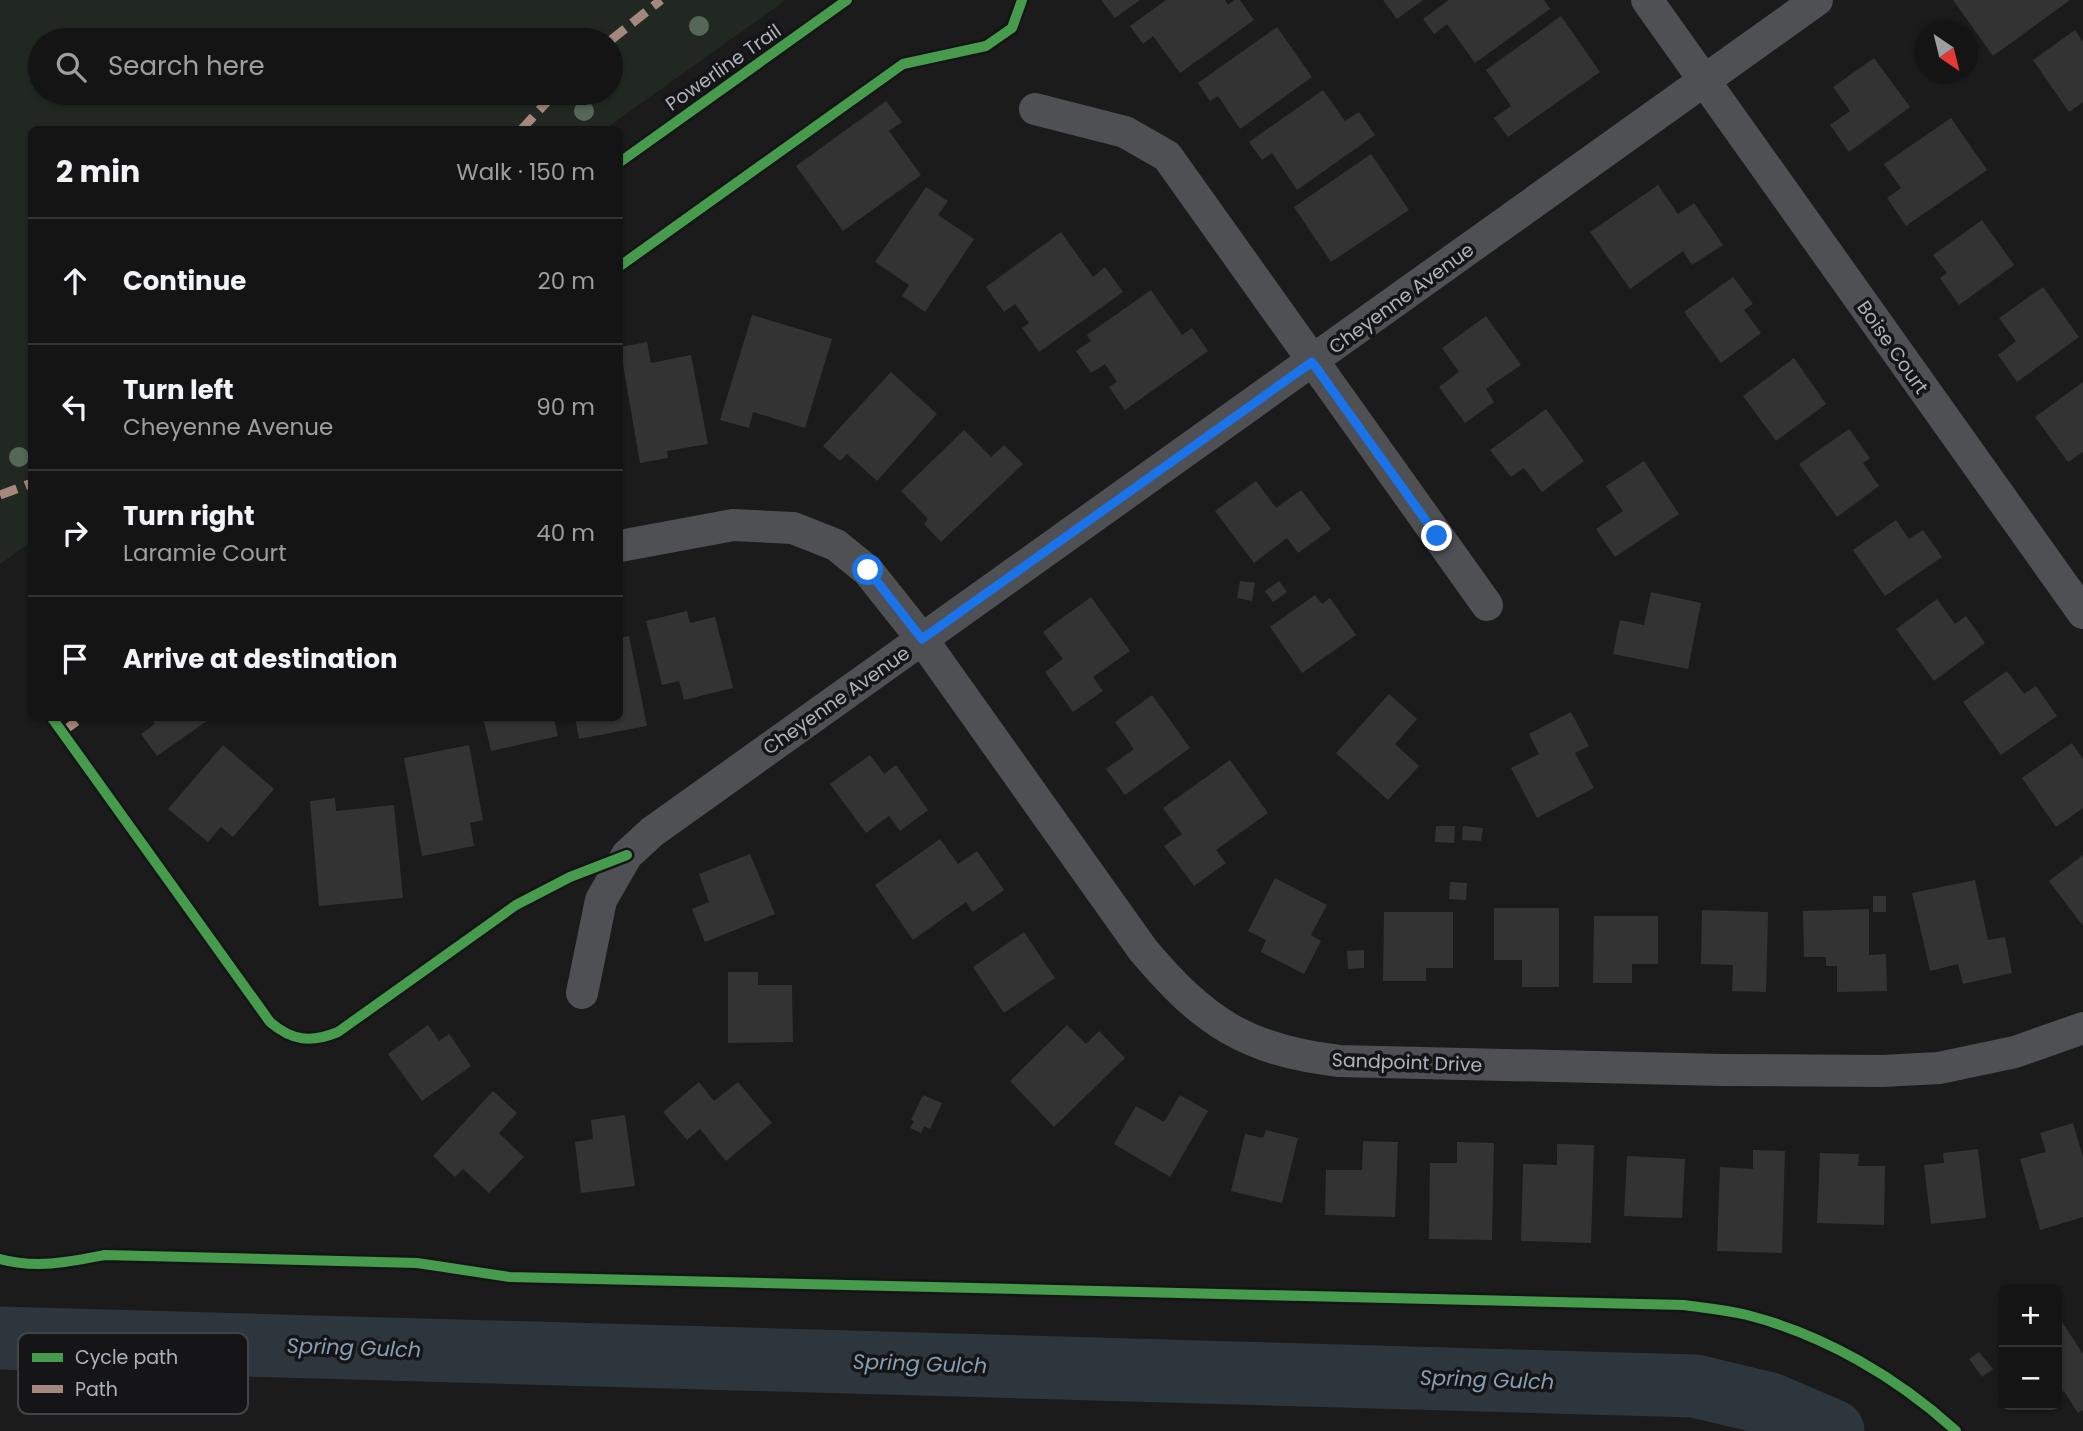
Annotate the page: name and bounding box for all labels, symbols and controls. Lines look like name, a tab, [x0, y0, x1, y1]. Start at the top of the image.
street label: Powerline Trail	[660, 17, 787, 117]
north arrow	[1915, 21, 1978, 84]
search box	[28, 28, 623, 105]
icon: search	[52, 48, 90, 86]
text: Search here	[108, 48, 265, 84]
text: 2 min	[56, 150, 140, 193]
text: Walk · 150 m	[456, 156, 595, 188]
street label: Cheyenne Avenue	[1323, 236, 1479, 360]
icon: ahead	[56, 262, 94, 300]
text: Continue	[123, 263, 246, 299]
text: 20 m	[537, 265, 595, 297]
street label: Boise Court	[1850, 295, 1935, 399]
text: Turn left	[123, 372, 234, 408]
icon: left	[56, 388, 94, 426]
text: 90 m	[536, 391, 595, 423]
text: Cheyenne Avenue	[123, 411, 333, 443]
text: Turn right	[123, 498, 255, 534]
icon: right	[56, 514, 94, 552]
text: 40 m	[536, 517, 595, 549]
route end	[1421, 520, 1452, 551]
text: Laramie Court	[123, 537, 287, 569]
route start	[852, 554, 883, 585]
icon: arrive	[56, 640, 94, 678]
street label: Cheyenne Avenue	[757, 640, 915, 761]
text: Arrive at destination	[123, 641, 398, 677]
street label: Sandpoint Drive	[1331, 1046, 1483, 1079]
map controls	[1999, 1284, 2062, 1410]
button: +	[1999, 1284, 2062, 1347]
water label: Spring Gulch	[286, 1331, 422, 1364]
legend	[18, 1333, 248, 1414]
text: Cycle path	[75, 1344, 178, 1371]
water label: Spring Gulch	[852, 1347, 988, 1380]
button: −	[1999, 1347, 2062, 1410]
water label: Spring Gulch	[1419, 1363, 1555, 1396]
text: Path	[75, 1376, 118, 1403]

